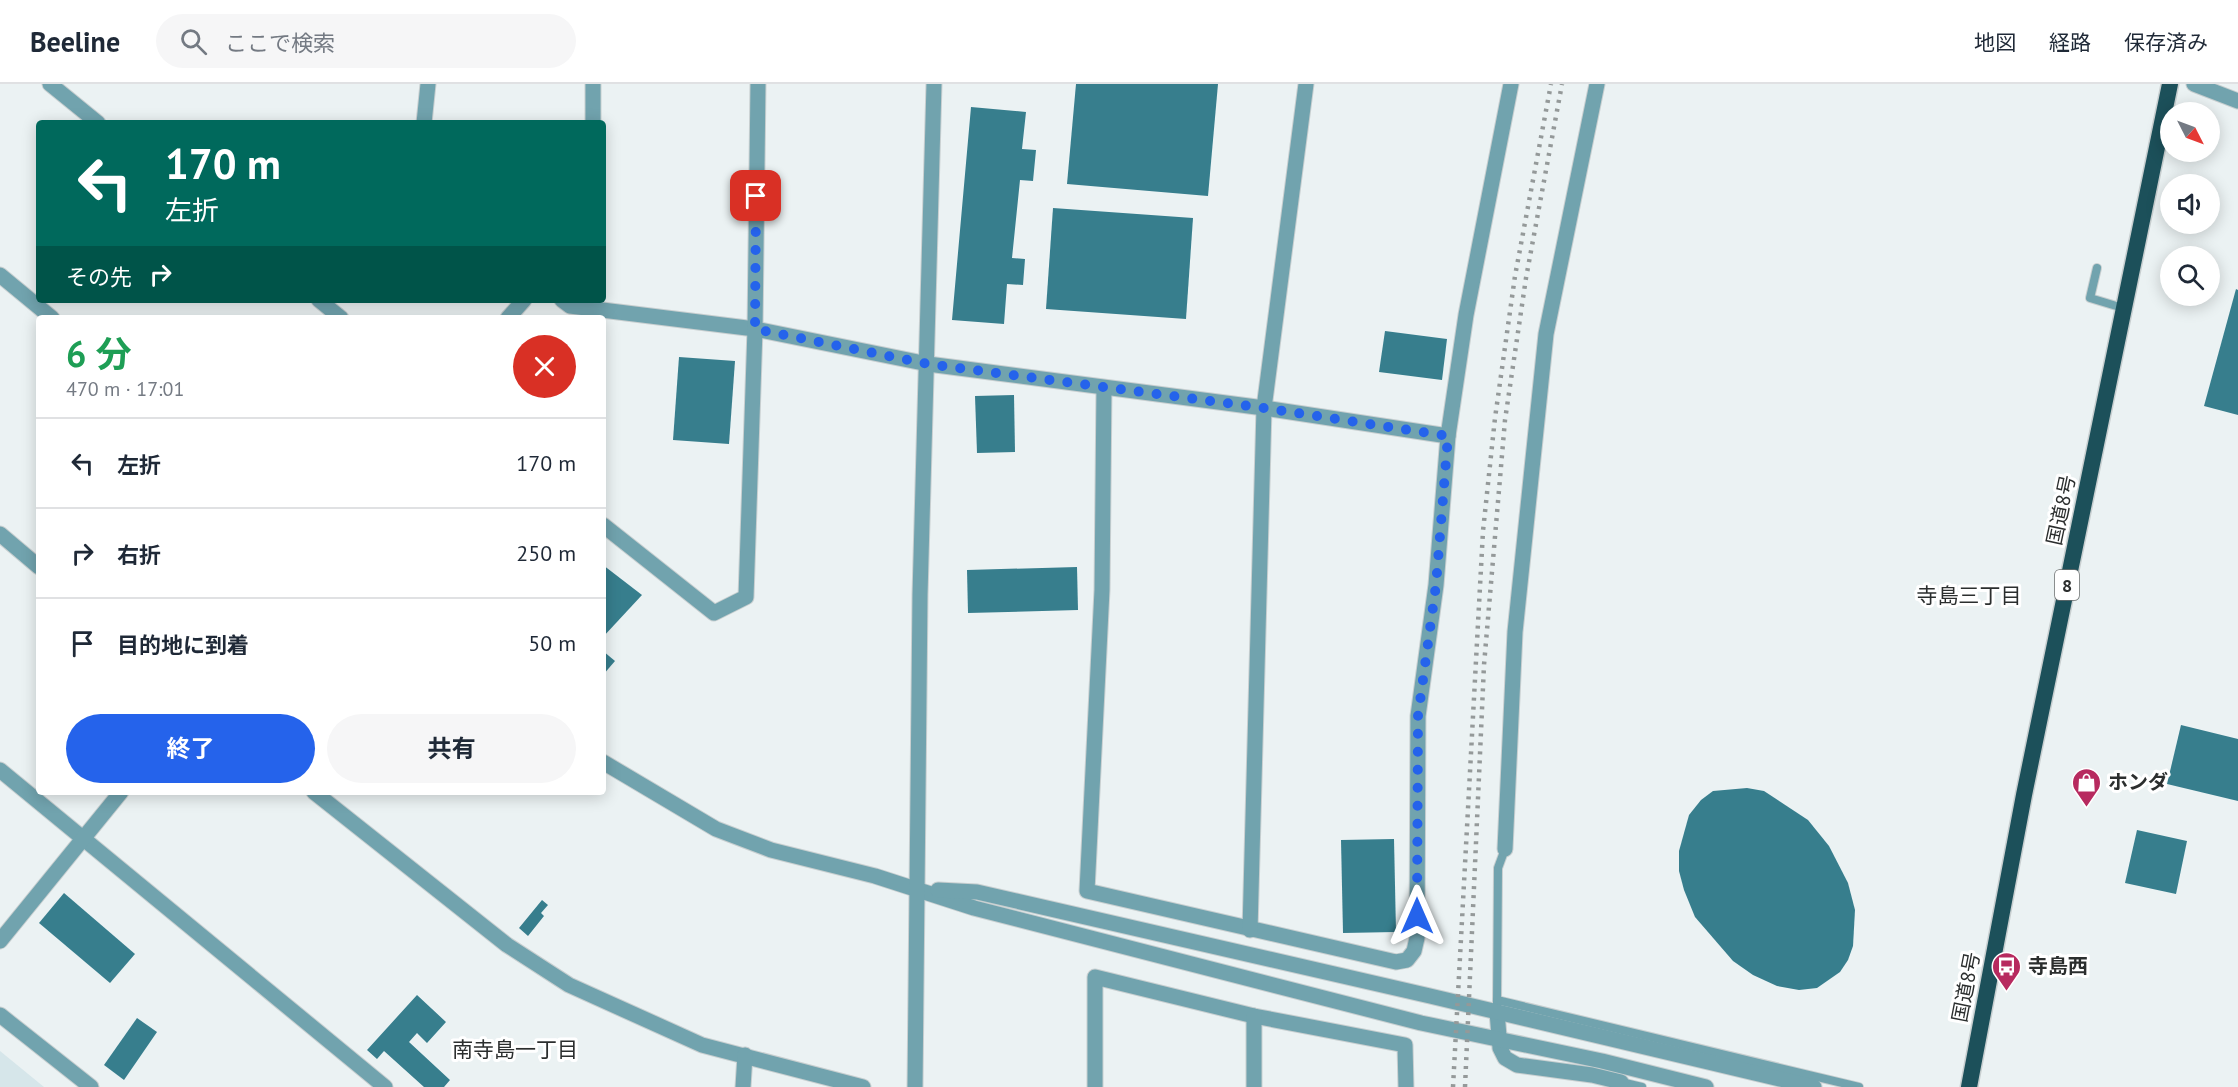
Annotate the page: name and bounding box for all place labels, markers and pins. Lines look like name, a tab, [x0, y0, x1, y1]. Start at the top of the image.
pin	[730, 170, 781, 221]
shop icon: ホンダ	[2071, 766, 2103, 808]
place label: ホンダ	[2108, 769, 2168, 795]
bus stop icon: 寺島西	[1991, 950, 2023, 992]
place label: 寺島西	[2028, 953, 2088, 979]

